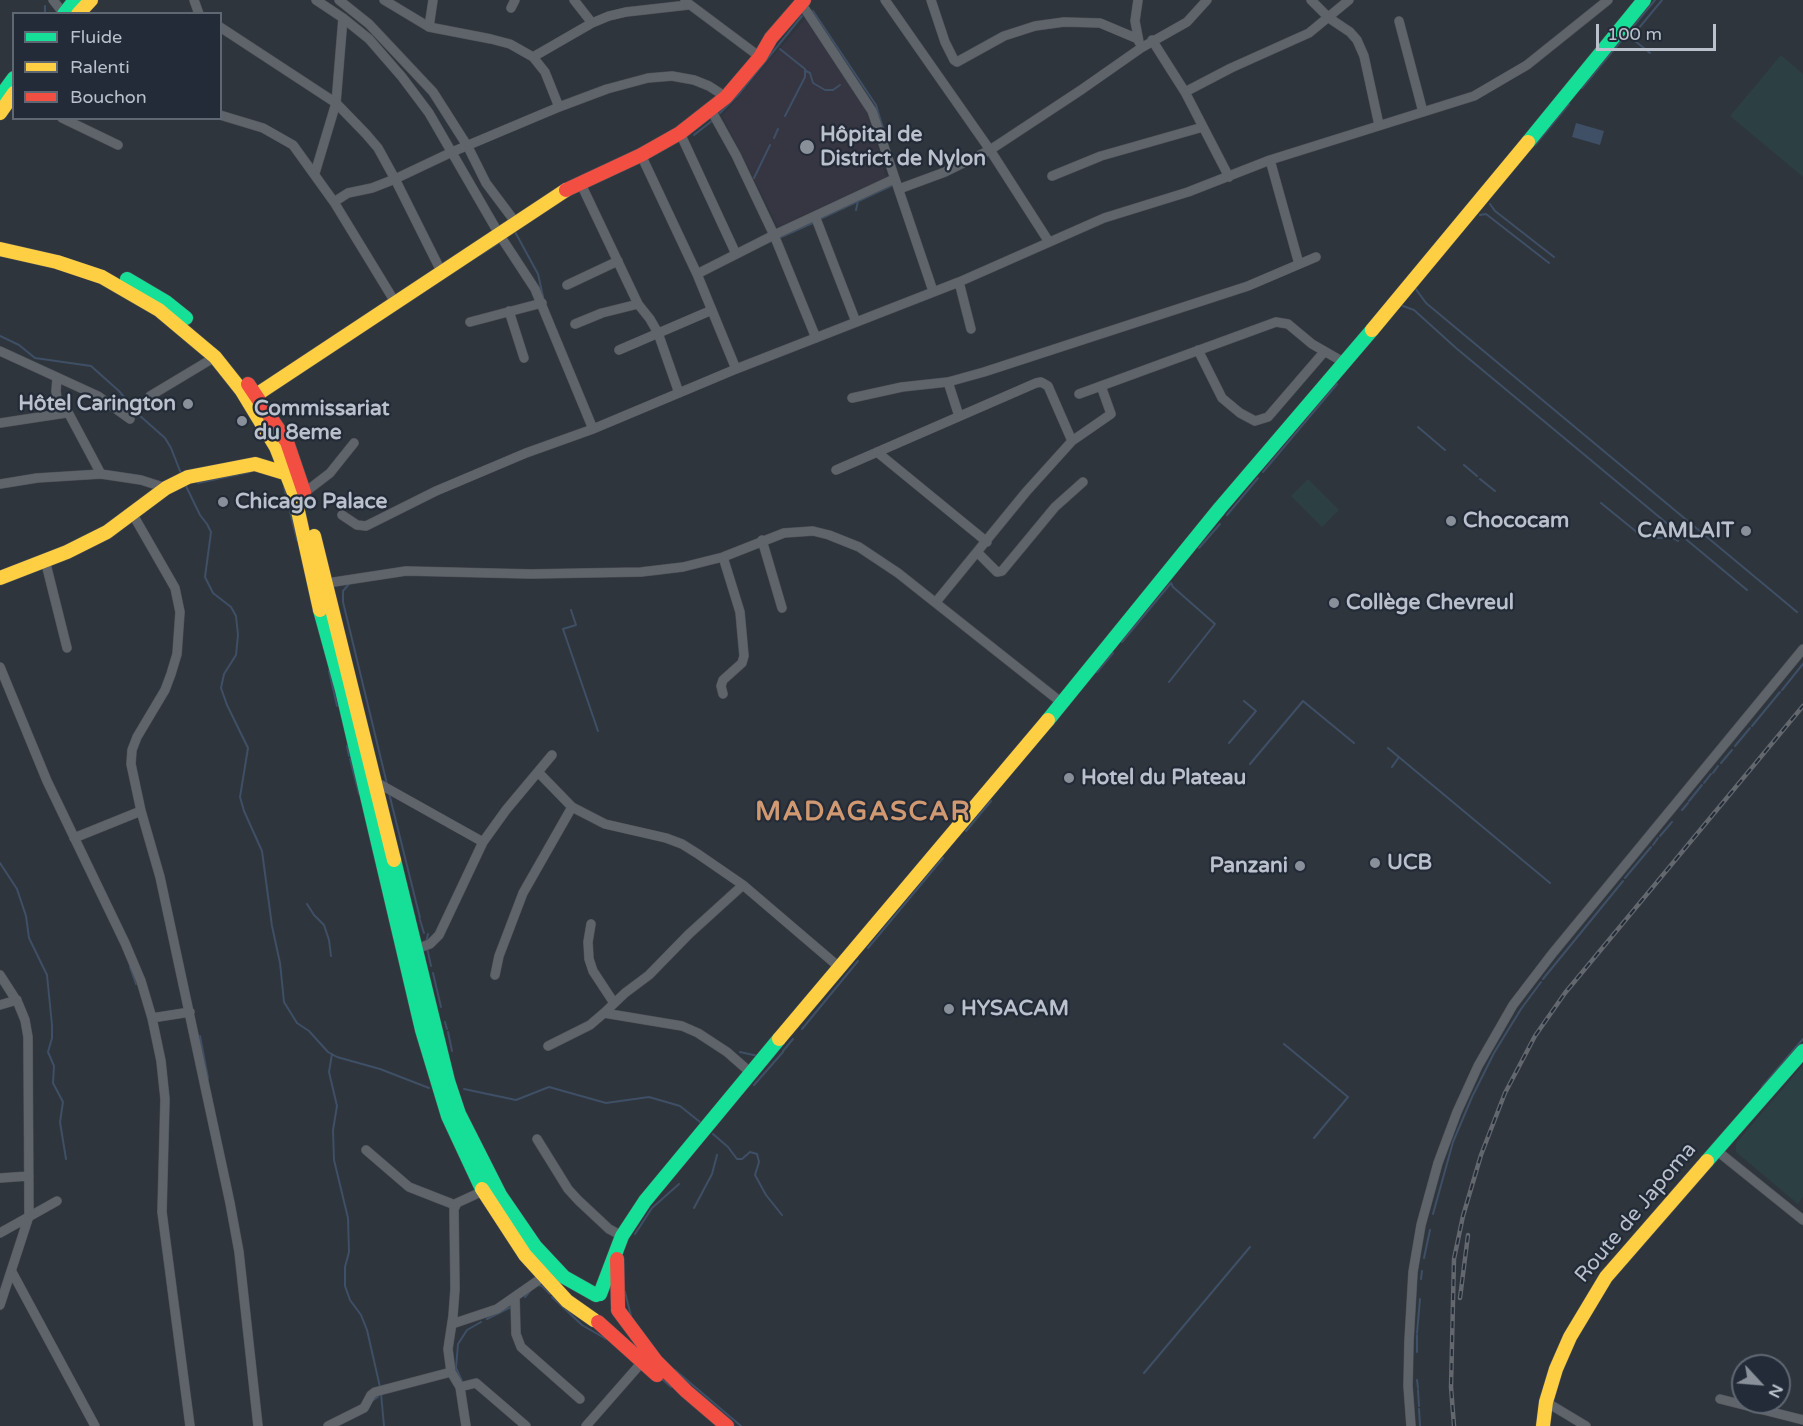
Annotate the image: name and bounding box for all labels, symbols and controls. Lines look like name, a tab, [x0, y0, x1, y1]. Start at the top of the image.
legend	[12, 12, 222, 120]
scale bar	[1599, 12, 1719, 50]
text: 100 m	[1607, 23, 1662, 45]
text: Fluide	[70, 26, 122, 48]
text: Ralenti	[70, 56, 130, 78]
text: Bouchon	[70, 86, 147, 108]
place label: Hôpital de District de Nylon	[820, 122, 986, 172]
marker: Hôpital de District de Nylon	[798, 138, 816, 156]
place label: Hôtel Carington	[18, 391, 176, 417]
place label: Commissariat du 8eme	[254, 396, 390, 446]
marker: Hôtel Carington	[181, 397, 195, 411]
marker: Commissariat du 8eme	[235, 414, 249, 428]
place label: Chicago Palace	[235, 489, 387, 515]
marker: Chicago Palace	[216, 495, 230, 509]
place label: Chococam	[1463, 508, 1569, 534]
marker: Chococam	[1444, 514, 1458, 528]
place label: CAMLAIT	[1637, 518, 1734, 544]
marker: CAMLAIT	[1739, 524, 1753, 538]
place label: Collège Chevreul	[1346, 590, 1514, 616]
marker: Collège Chevreul	[1327, 596, 1341, 610]
place label: Hotel du Plateau	[1081, 765, 1246, 791]
marker: Hotel du Plateau	[1062, 771, 1076, 785]
district label: MADAGASCAR	[755, 797, 971, 829]
place label: UCB	[1387, 850, 1432, 876]
place label: Panzani	[1210, 853, 1288, 879]
marker: UCB	[1368, 856, 1382, 870]
marker: Panzani	[1293, 859, 1307, 873]
place label: HYSACAM	[961, 996, 1069, 1022]
marker: HYSACAM	[942, 1002, 956, 1016]
street label: Route de Japoma	[1570, 1138, 1702, 1288]
north arrow	[1731, 1354, 1791, 1414]
text: N	[1764, 1381, 1787, 1401]

